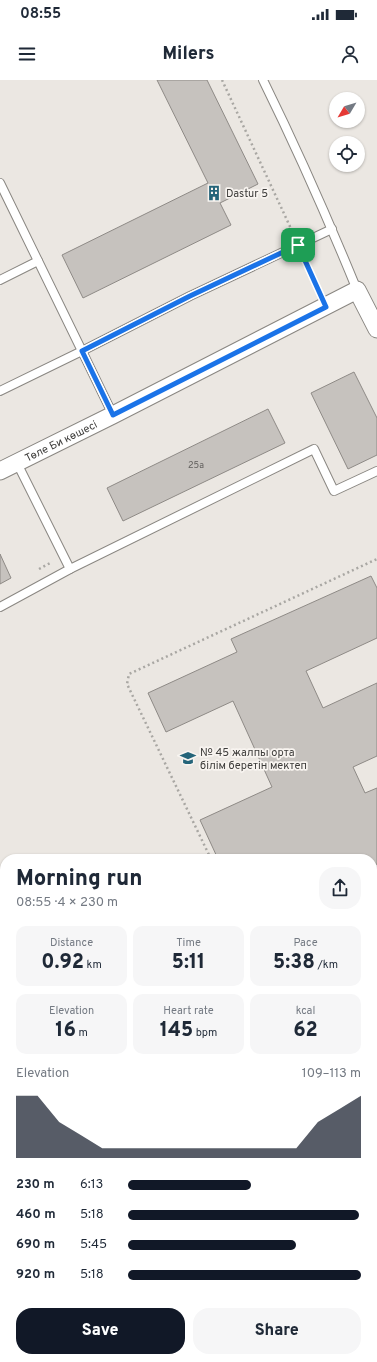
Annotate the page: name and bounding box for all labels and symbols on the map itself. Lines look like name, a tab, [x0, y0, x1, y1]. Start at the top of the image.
north arrow	[329, 92, 365, 128]
building icon: Dastur 5	[205, 184, 223, 202]
place label: Dastur 5	[226, 187, 268, 201]
pin	[281, 228, 315, 262]
street label: Төле Би көшесі	[23, 418, 100, 466]
house number: 25а	[188, 460, 204, 471]
place label: № 45 жалпы орта білім беретін мектеп	[200, 746, 307, 773]
school or university icon: № 45 жалпы орта білім беретін мектеп	[179, 749, 197, 767]

